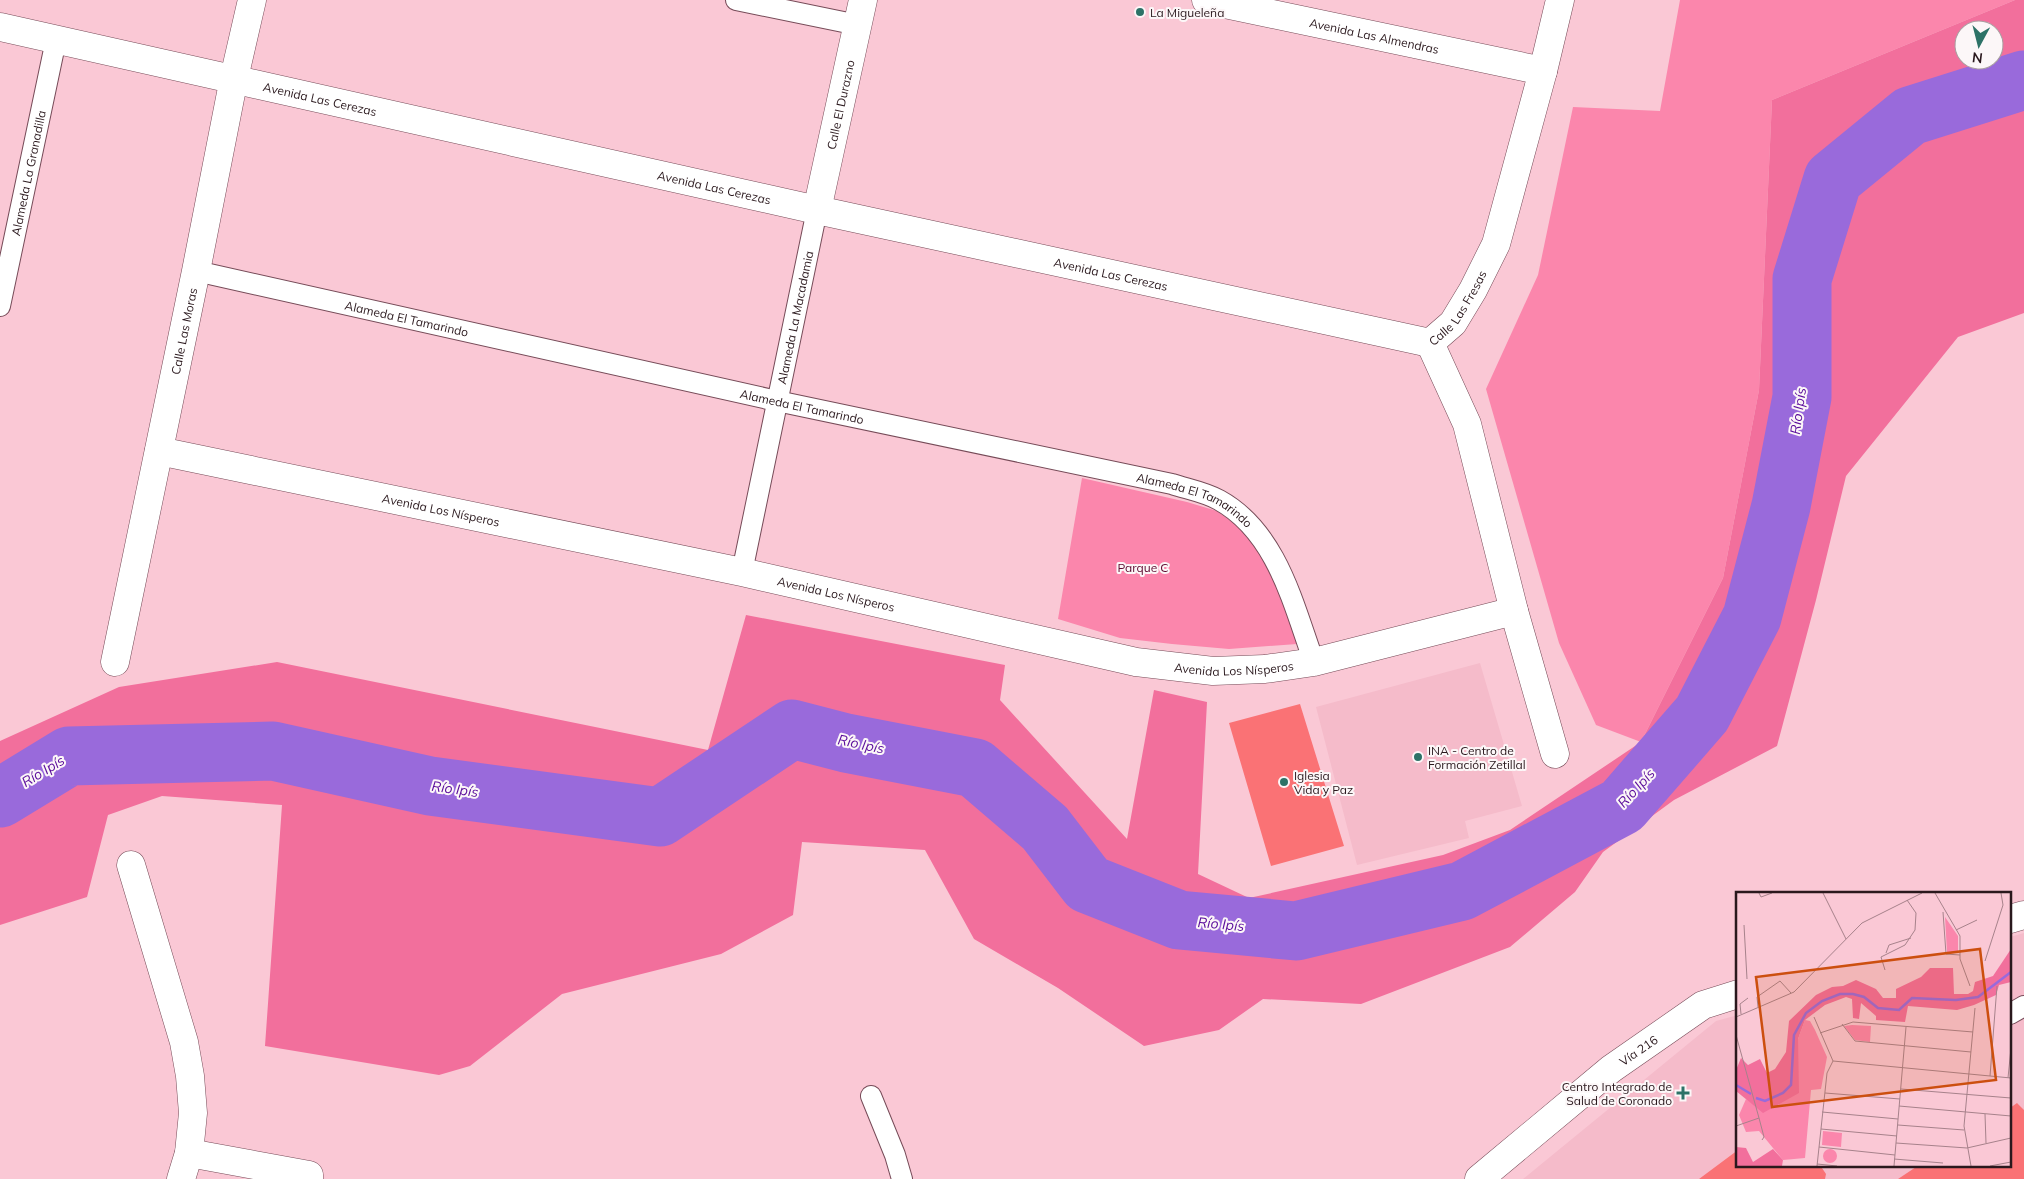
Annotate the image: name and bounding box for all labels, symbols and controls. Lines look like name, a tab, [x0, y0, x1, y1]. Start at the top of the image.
place label: La Migueleña	[1150, 5, 1224, 20]
marker: La Migueleña	[1134, 6, 1146, 18]
street label: Avenida Las Almendras	[1308, 15, 1441, 56]
north arrow	[1954, 20, 2004, 70]
text: N	[1971, 48, 1984, 67]
street label: Calle El Durazno	[823, 58, 857, 151]
street label: Avenida Las Cerezas	[262, 79, 378, 119]
street label: Alameda La Granadilla	[8, 109, 49, 237]
street label: Avenida Las Cerezas	[656, 167, 773, 207]
street label: Alameda La Macadamia	[774, 249, 816, 386]
street label: Avenida Las Cerezas	[1053, 254, 1169, 293]
street label: Calle Las Fresas	[1425, 268, 1489, 348]
street label: Calle Las Moras	[167, 286, 200, 376]
street label: Alameda El Tamarindo	[344, 297, 470, 339]
street label: Alameda El Tamarindo	[739, 385, 866, 427]
water label: Río Ipís	[1786, 386, 1810, 436]
street label: Alameda El Tamarindo	[1135, 469, 1256, 530]
street label: Avenida Los Nísperos	[381, 490, 501, 529]
park label: Parque C	[1118, 560, 1169, 575]
street label: Avenida Los Nísperos	[776, 573, 896, 614]
street label: Avenida Los Nísperos	[1173, 657, 1295, 679]
water label: Río Ipís	[836, 730, 886, 758]
place label: INA - Centro de Formación Zetillal	[1428, 743, 1526, 772]
water label: Río Ipís	[18, 751, 68, 791]
marker: INA - Centro de Formación Zetillal	[1412, 751, 1424, 763]
water label: Río Ipís	[1613, 765, 1659, 811]
place label: Iglesia Vida y Paz	[1294, 768, 1353, 797]
marker: Iglesia Vida y Paz	[1278, 776, 1290, 788]
water label: Río Ipís	[430, 777, 480, 801]
inset map	[1736, 892, 2012, 1166]
water label: Río Ipís	[1197, 913, 1245, 935]
street label: Vía 216	[1616, 1032, 1660, 1069]
place label: Centro Integrado de Salud de Coronado	[1562, 1079, 1672, 1108]
marker: Centro Integrado de Salud de Coronado	[1676, 1086, 1690, 1100]

